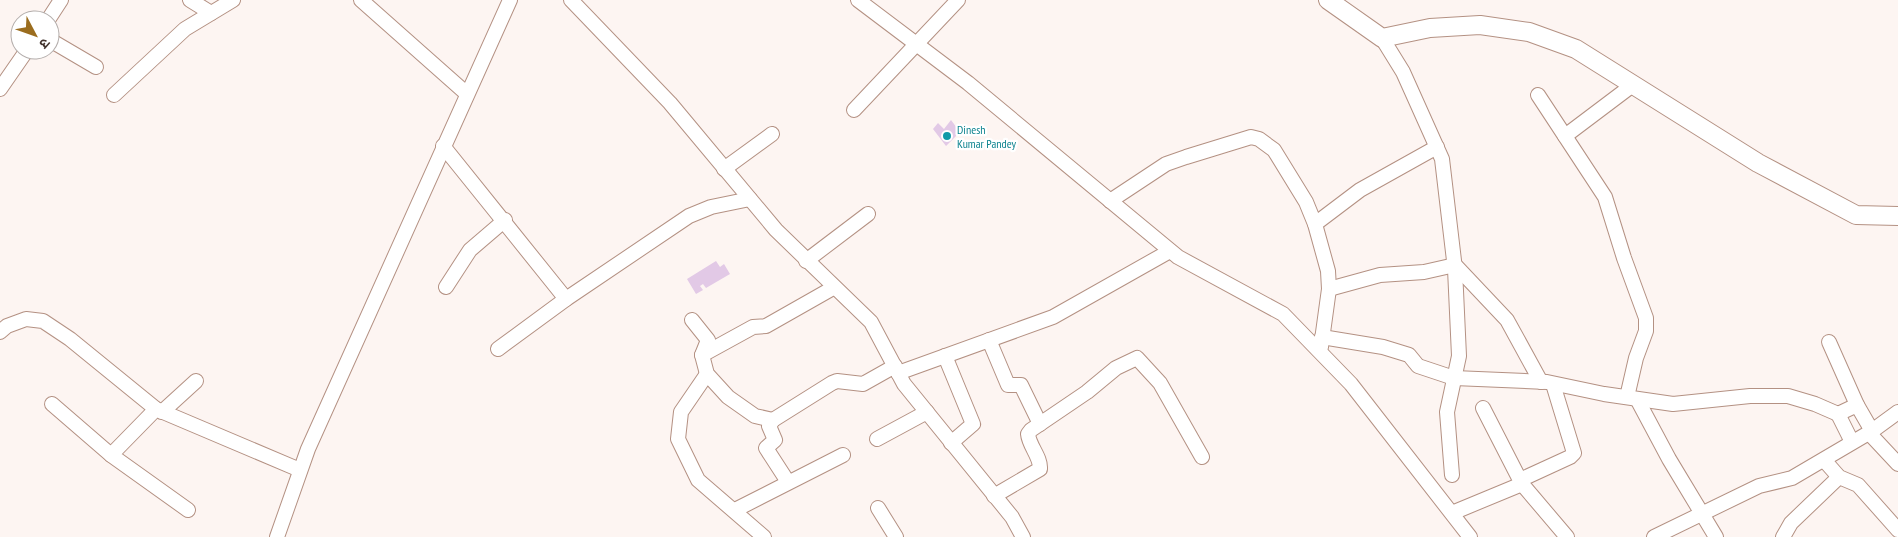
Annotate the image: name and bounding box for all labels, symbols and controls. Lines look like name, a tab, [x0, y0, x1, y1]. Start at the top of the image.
north arrow	[10, 10, 60, 60]
text: उ	[35, 35, 54, 53]
place label: Dinesh Kumar Pandey	[957, 122, 1016, 151]
marker: Dinesh Kumar Pandey	[941, 130, 953, 142]

